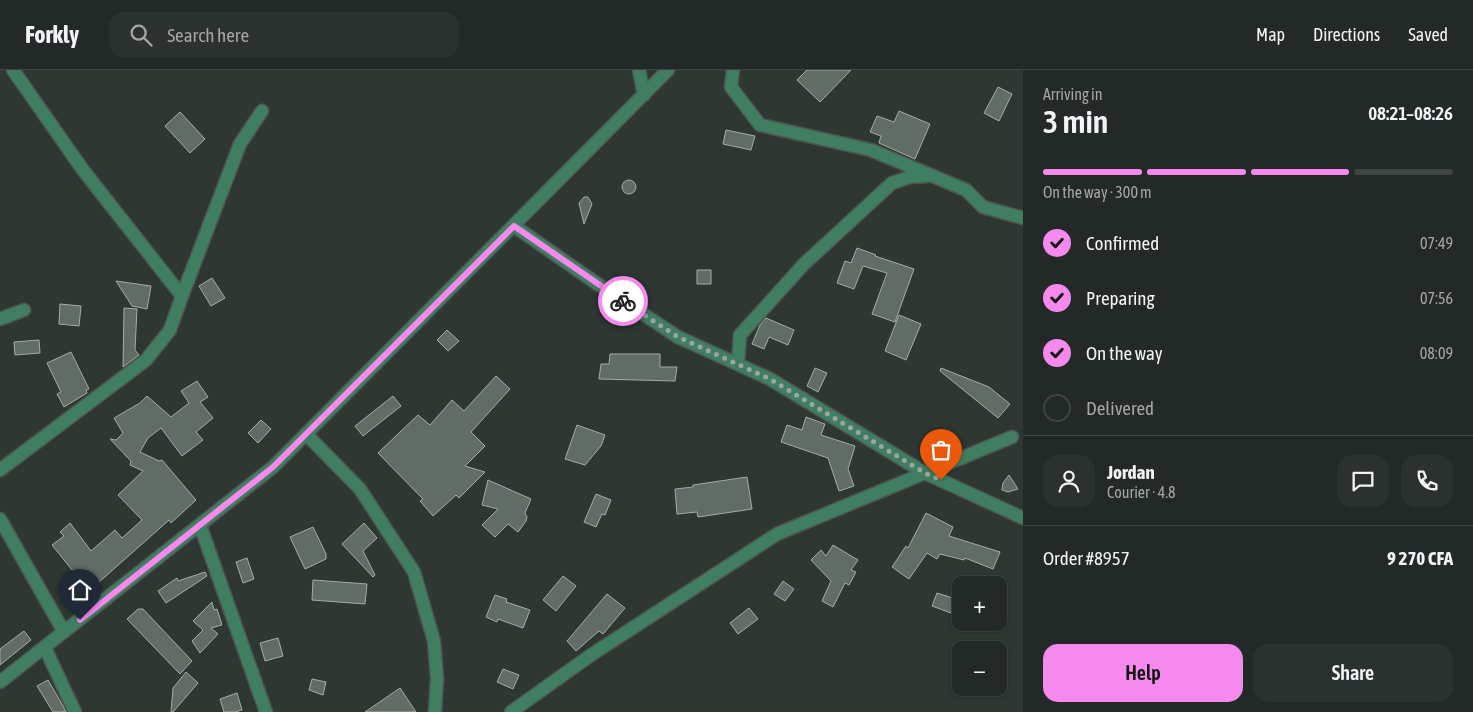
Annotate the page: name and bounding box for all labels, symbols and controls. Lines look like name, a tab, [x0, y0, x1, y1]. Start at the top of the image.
search box	[109, 12, 459, 57]
text: Forkly	[25, 21, 79, 48]
icon: search	[127, 21, 155, 49]
text: Search here	[167, 24, 249, 46]
text: Map	[1256, 24, 1285, 45]
text: Directions	[1313, 24, 1380, 45]
text: Saved	[1408, 24, 1448, 45]
text: Arriving in	[1043, 85, 1103, 103]
text: 08:21–08:26	[1368, 102, 1453, 124]
text: 3 min	[1043, 103, 1108, 140]
text: On the way · 300 m	[1043, 183, 1152, 201]
icon: check	[1043, 229, 1071, 257]
text: Confirmed	[1086, 232, 1159, 254]
text: 07:49	[1420, 234, 1453, 252]
courier	[598, 276, 648, 326]
icon: check	[1043, 284, 1071, 312]
icon: bike	[609, 287, 637, 315]
text: Preparing	[1086, 287, 1155, 309]
text: 07:56	[1420, 289, 1453, 307]
icon: check	[1043, 339, 1071, 367]
text: On the way	[1086, 342, 1163, 364]
text: 08:09	[1420, 344, 1453, 362]
text: Delivered	[1086, 397, 1154, 419]
pin	[920, 429, 962, 480]
icon: bag	[927, 436, 955, 464]
button: person	[1043, 455, 1095, 507]
button: chat	[1337, 455, 1389, 507]
button: phone	[1401, 455, 1453, 507]
text: Jordan	[1107, 461, 1155, 483]
text: Courier · 4.8	[1107, 483, 1176, 501]
text: Order #8957	[1043, 547, 1130, 569]
text: 9 270 CFA	[1387, 547, 1453, 569]
pin	[59, 569, 101, 620]
icon: home	[66, 576, 94, 604]
map controls	[952, 576, 1007, 696]
button: +	[952, 576, 1007, 631]
button: −	[952, 641, 1007, 696]
button: Help	[1043, 644, 1243, 702]
button: Share	[1253, 644, 1453, 702]

